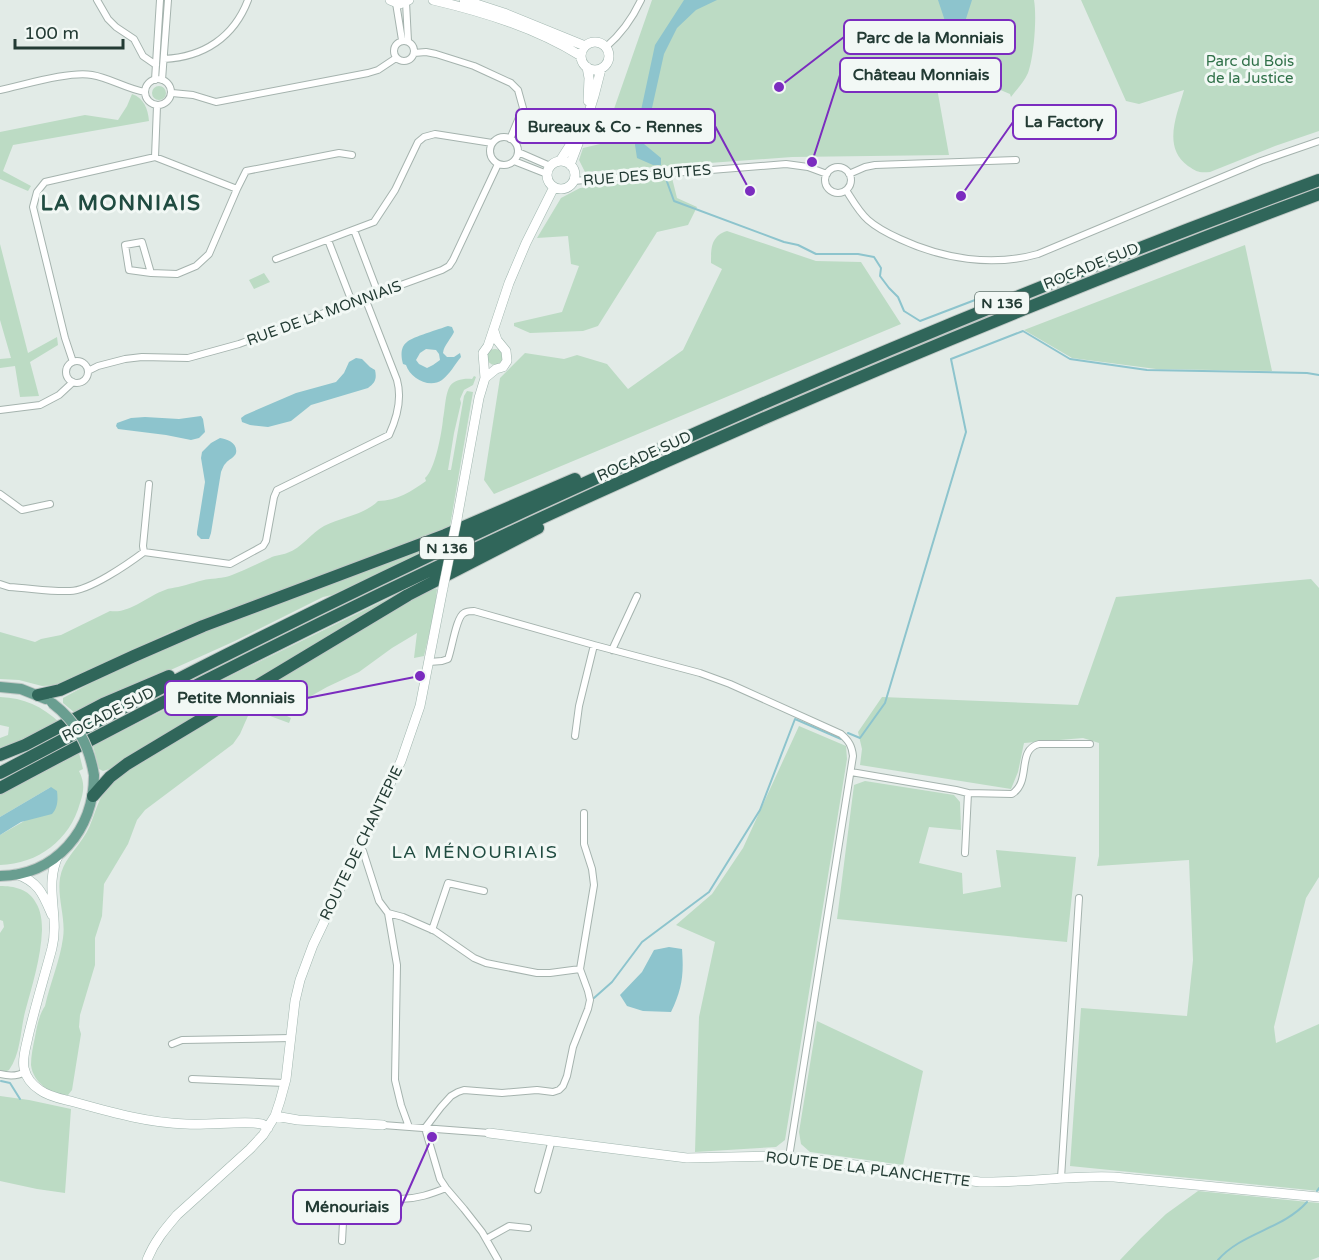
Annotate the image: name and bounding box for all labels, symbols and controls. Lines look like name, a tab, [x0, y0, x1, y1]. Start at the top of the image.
scale bar	[15, 12, 123, 50]
callout: Parc de la Monniais	[844, 20, 1015, 54]
text: 100 m	[24, 22, 79, 44]
text: Parc de la Monniais	[856, 28, 1004, 48]
park label: Parc du Bois de la Justice	[1206, 52, 1294, 87]
callout: Château Monniais	[840, 58, 1001, 92]
text: Château Monniais	[853, 65, 990, 85]
callout: La Factory	[1013, 105, 1116, 139]
callout: Bureaux & Co - Rennes	[516, 109, 715, 143]
text: La Factory	[1025, 112, 1104, 132]
text: Bureaux & Co - Rennes	[528, 117, 703, 137]
street label: RUE DES BUTTES	[582, 160, 712, 190]
district label: LA MONNIAIS	[41, 191, 201, 216]
street label: ROCADE SUD	[1041, 239, 1141, 293]
street label: RUE DE LA MONNIAIS	[244, 277, 404, 349]
road number: N 136	[975, 292, 1029, 314]
street label: ROCADE SUD	[594, 427, 694, 485]
road number: N 136	[420, 537, 474, 559]
callout: Petite Monniais	[165, 681, 307, 715]
street label: ROCADE SUD	[59, 683, 157, 745]
text: Petite Monniais	[177, 688, 295, 708]
street label: ROUTE DE CHANTEPIE	[316, 763, 406, 923]
district label: LA MÉNOURIAIS	[392, 841, 558, 863]
street label: ROUTE DE LA PLANCHETTE	[765, 1148, 971, 1190]
callout: Ménouriais	[293, 1190, 401, 1224]
text: Ménouriais	[305, 1197, 389, 1217]

